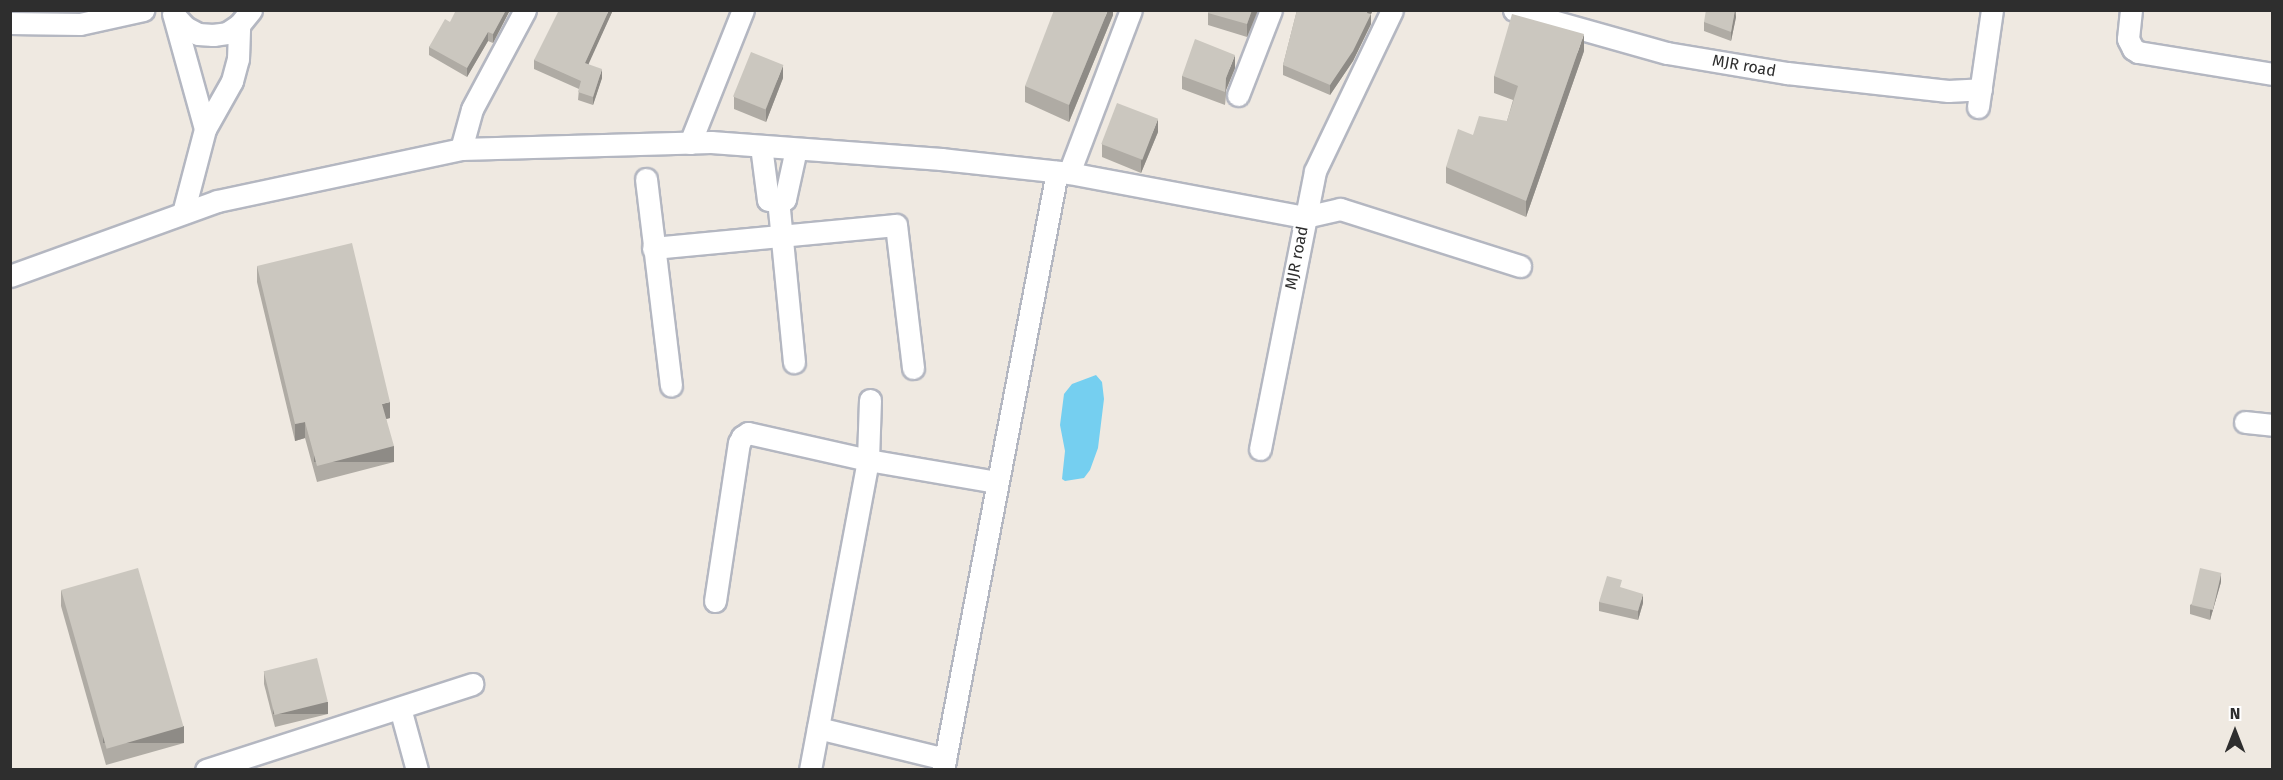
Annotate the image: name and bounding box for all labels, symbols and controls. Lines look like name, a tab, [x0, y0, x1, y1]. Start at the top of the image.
street label: MJR road	[1711, 51, 1777, 81]
street label: MJR road	[1281, 225, 1313, 291]
north arrow	[2205, 702, 2265, 762]
text: N	[2230, 704, 2240, 723]

